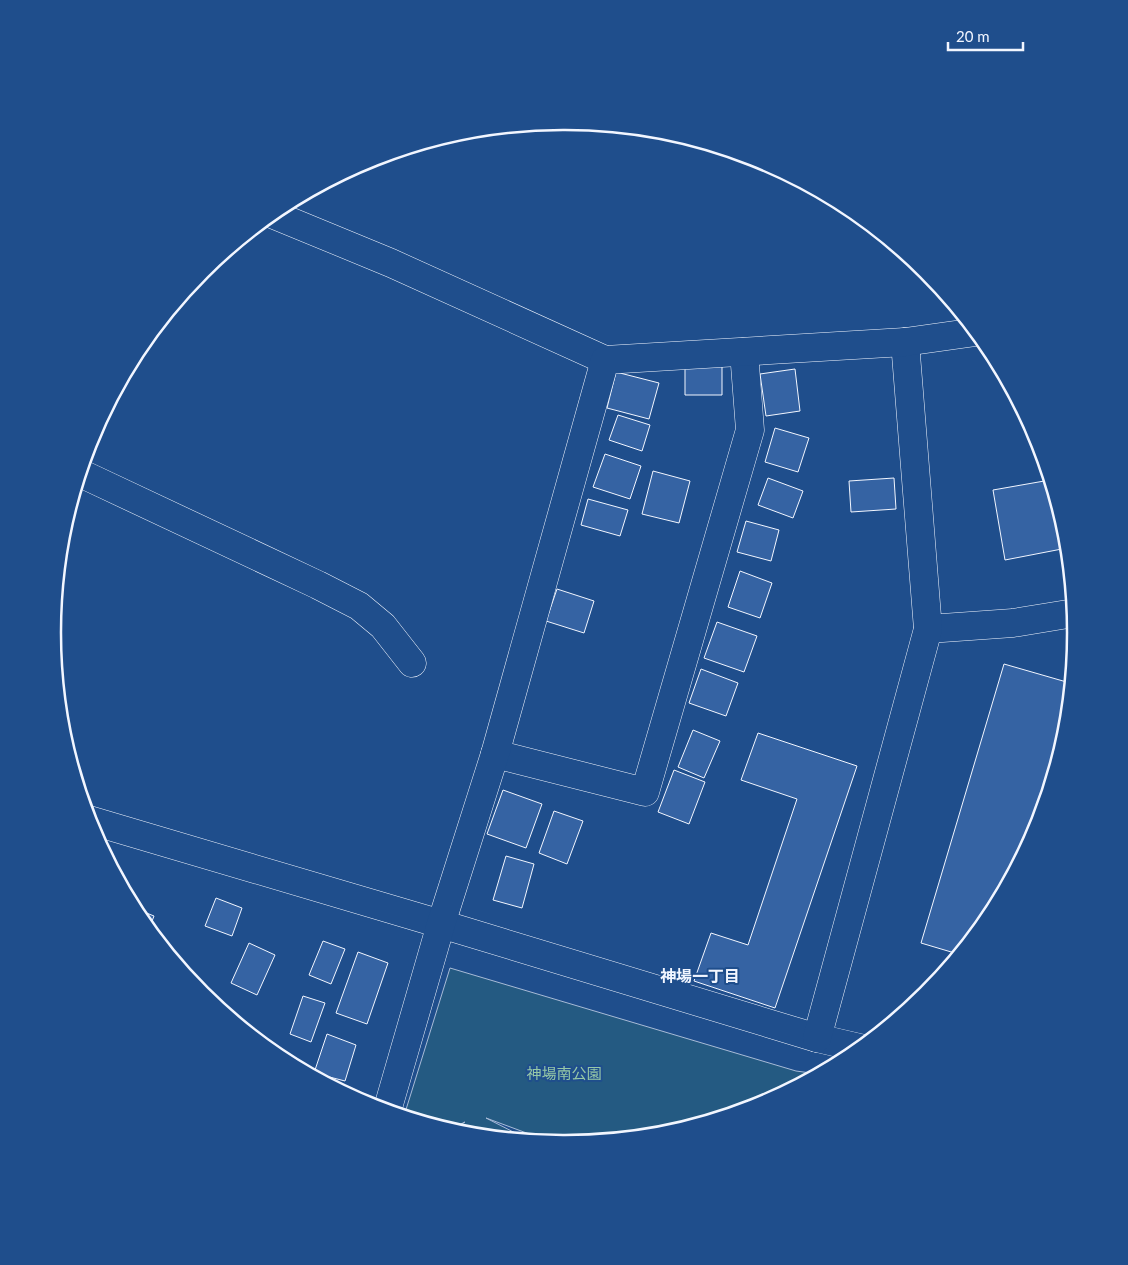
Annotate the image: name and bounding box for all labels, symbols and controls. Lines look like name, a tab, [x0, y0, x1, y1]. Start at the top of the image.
scale bar	[948, 20, 1023, 52]
text: 20 m	[956, 27, 990, 45]
district label: 神場一丁目	[660, 966, 740, 985]
park label: 神場南公園	[526, 1064, 602, 1082]

